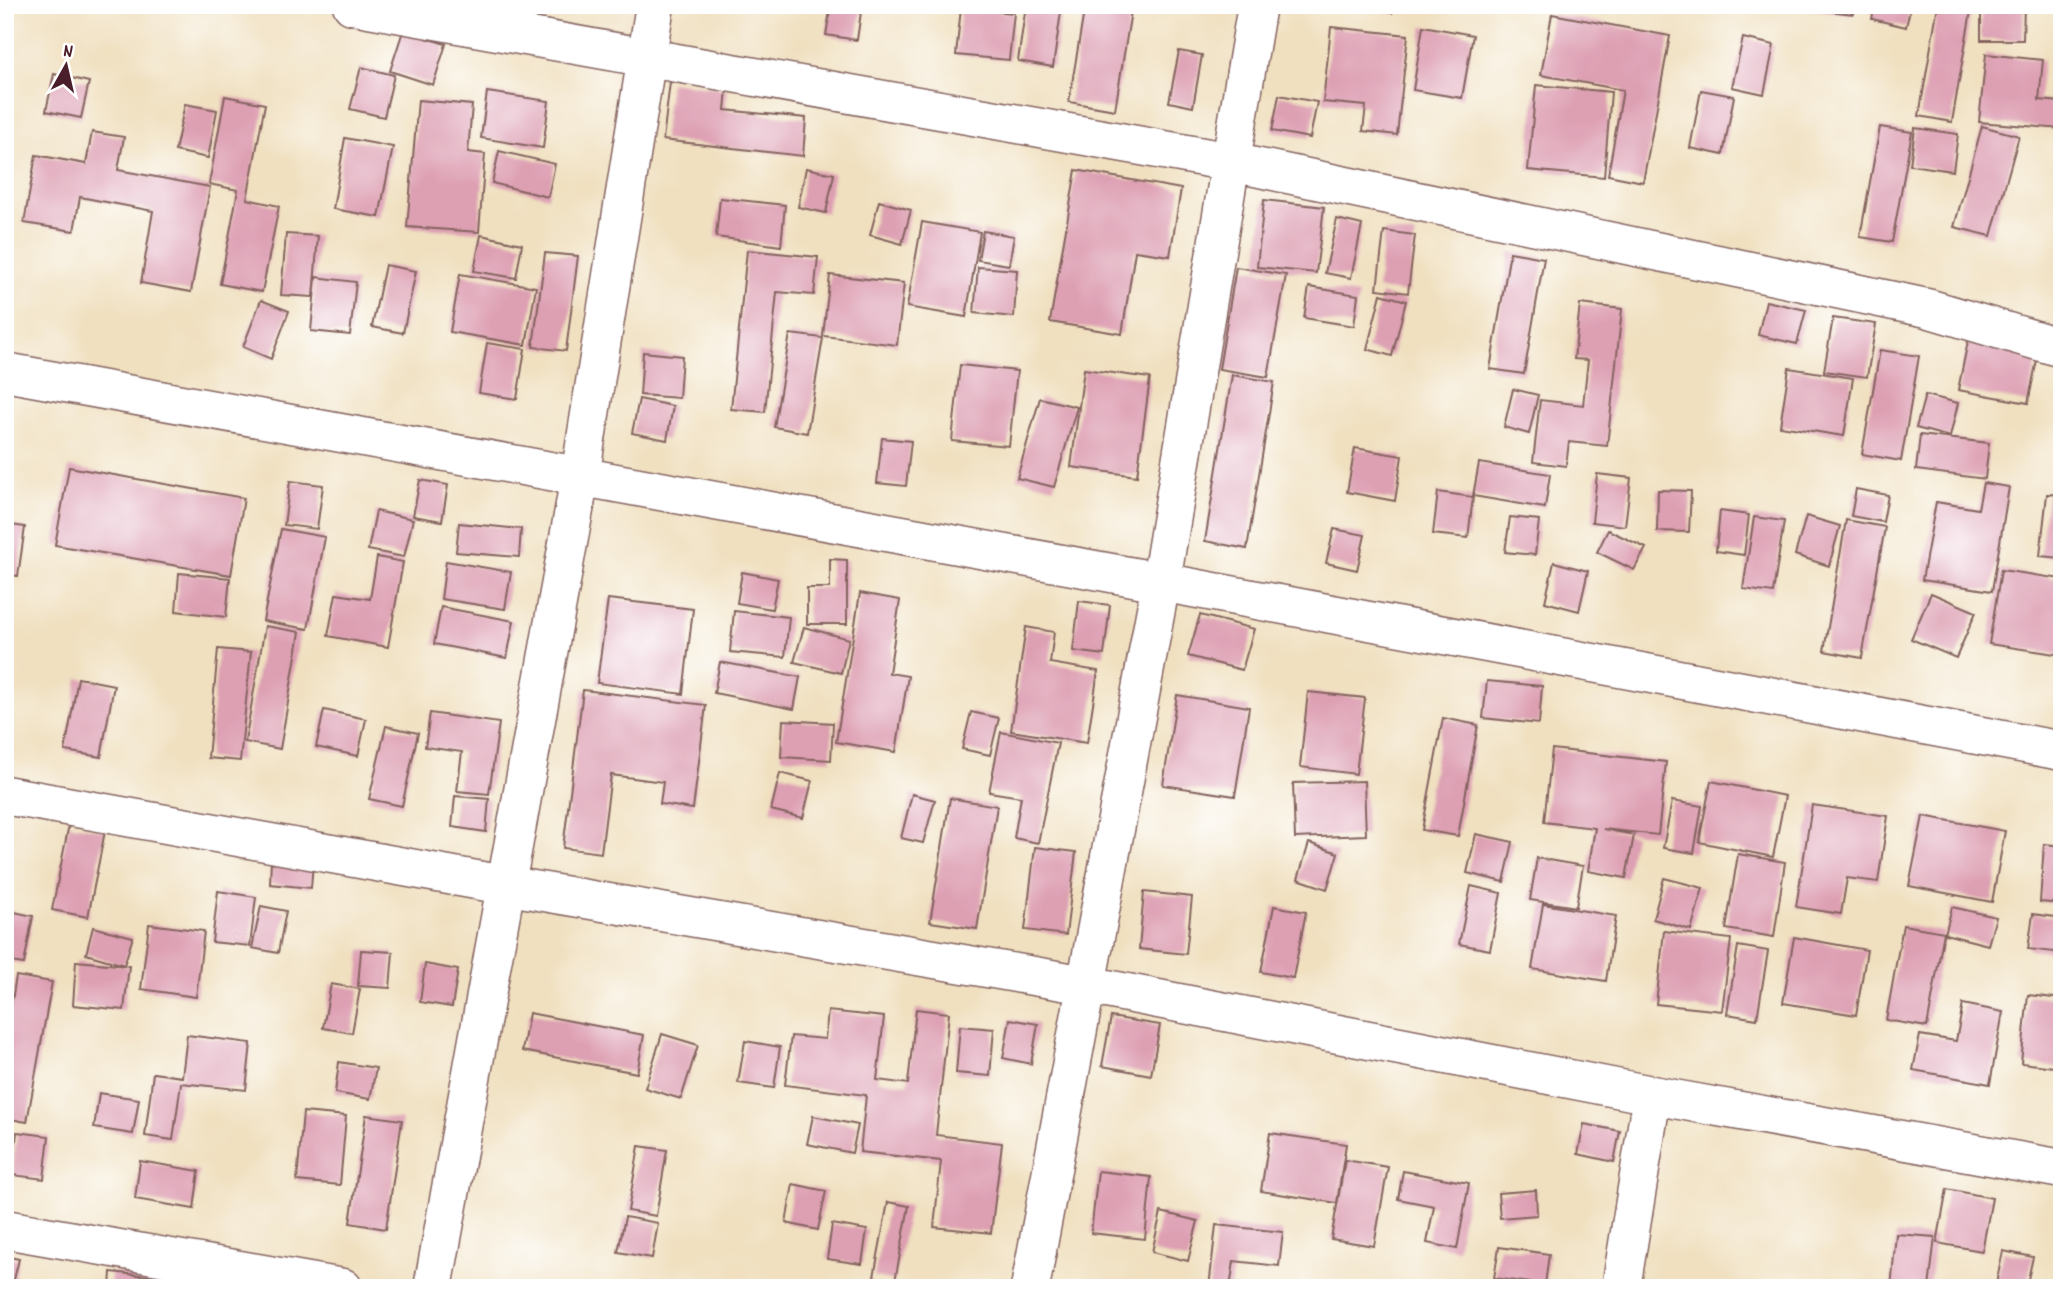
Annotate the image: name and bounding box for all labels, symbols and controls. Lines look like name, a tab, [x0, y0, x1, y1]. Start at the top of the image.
north arrow	[32, 32, 102, 102]
text: N	[61, 39, 74, 67]

